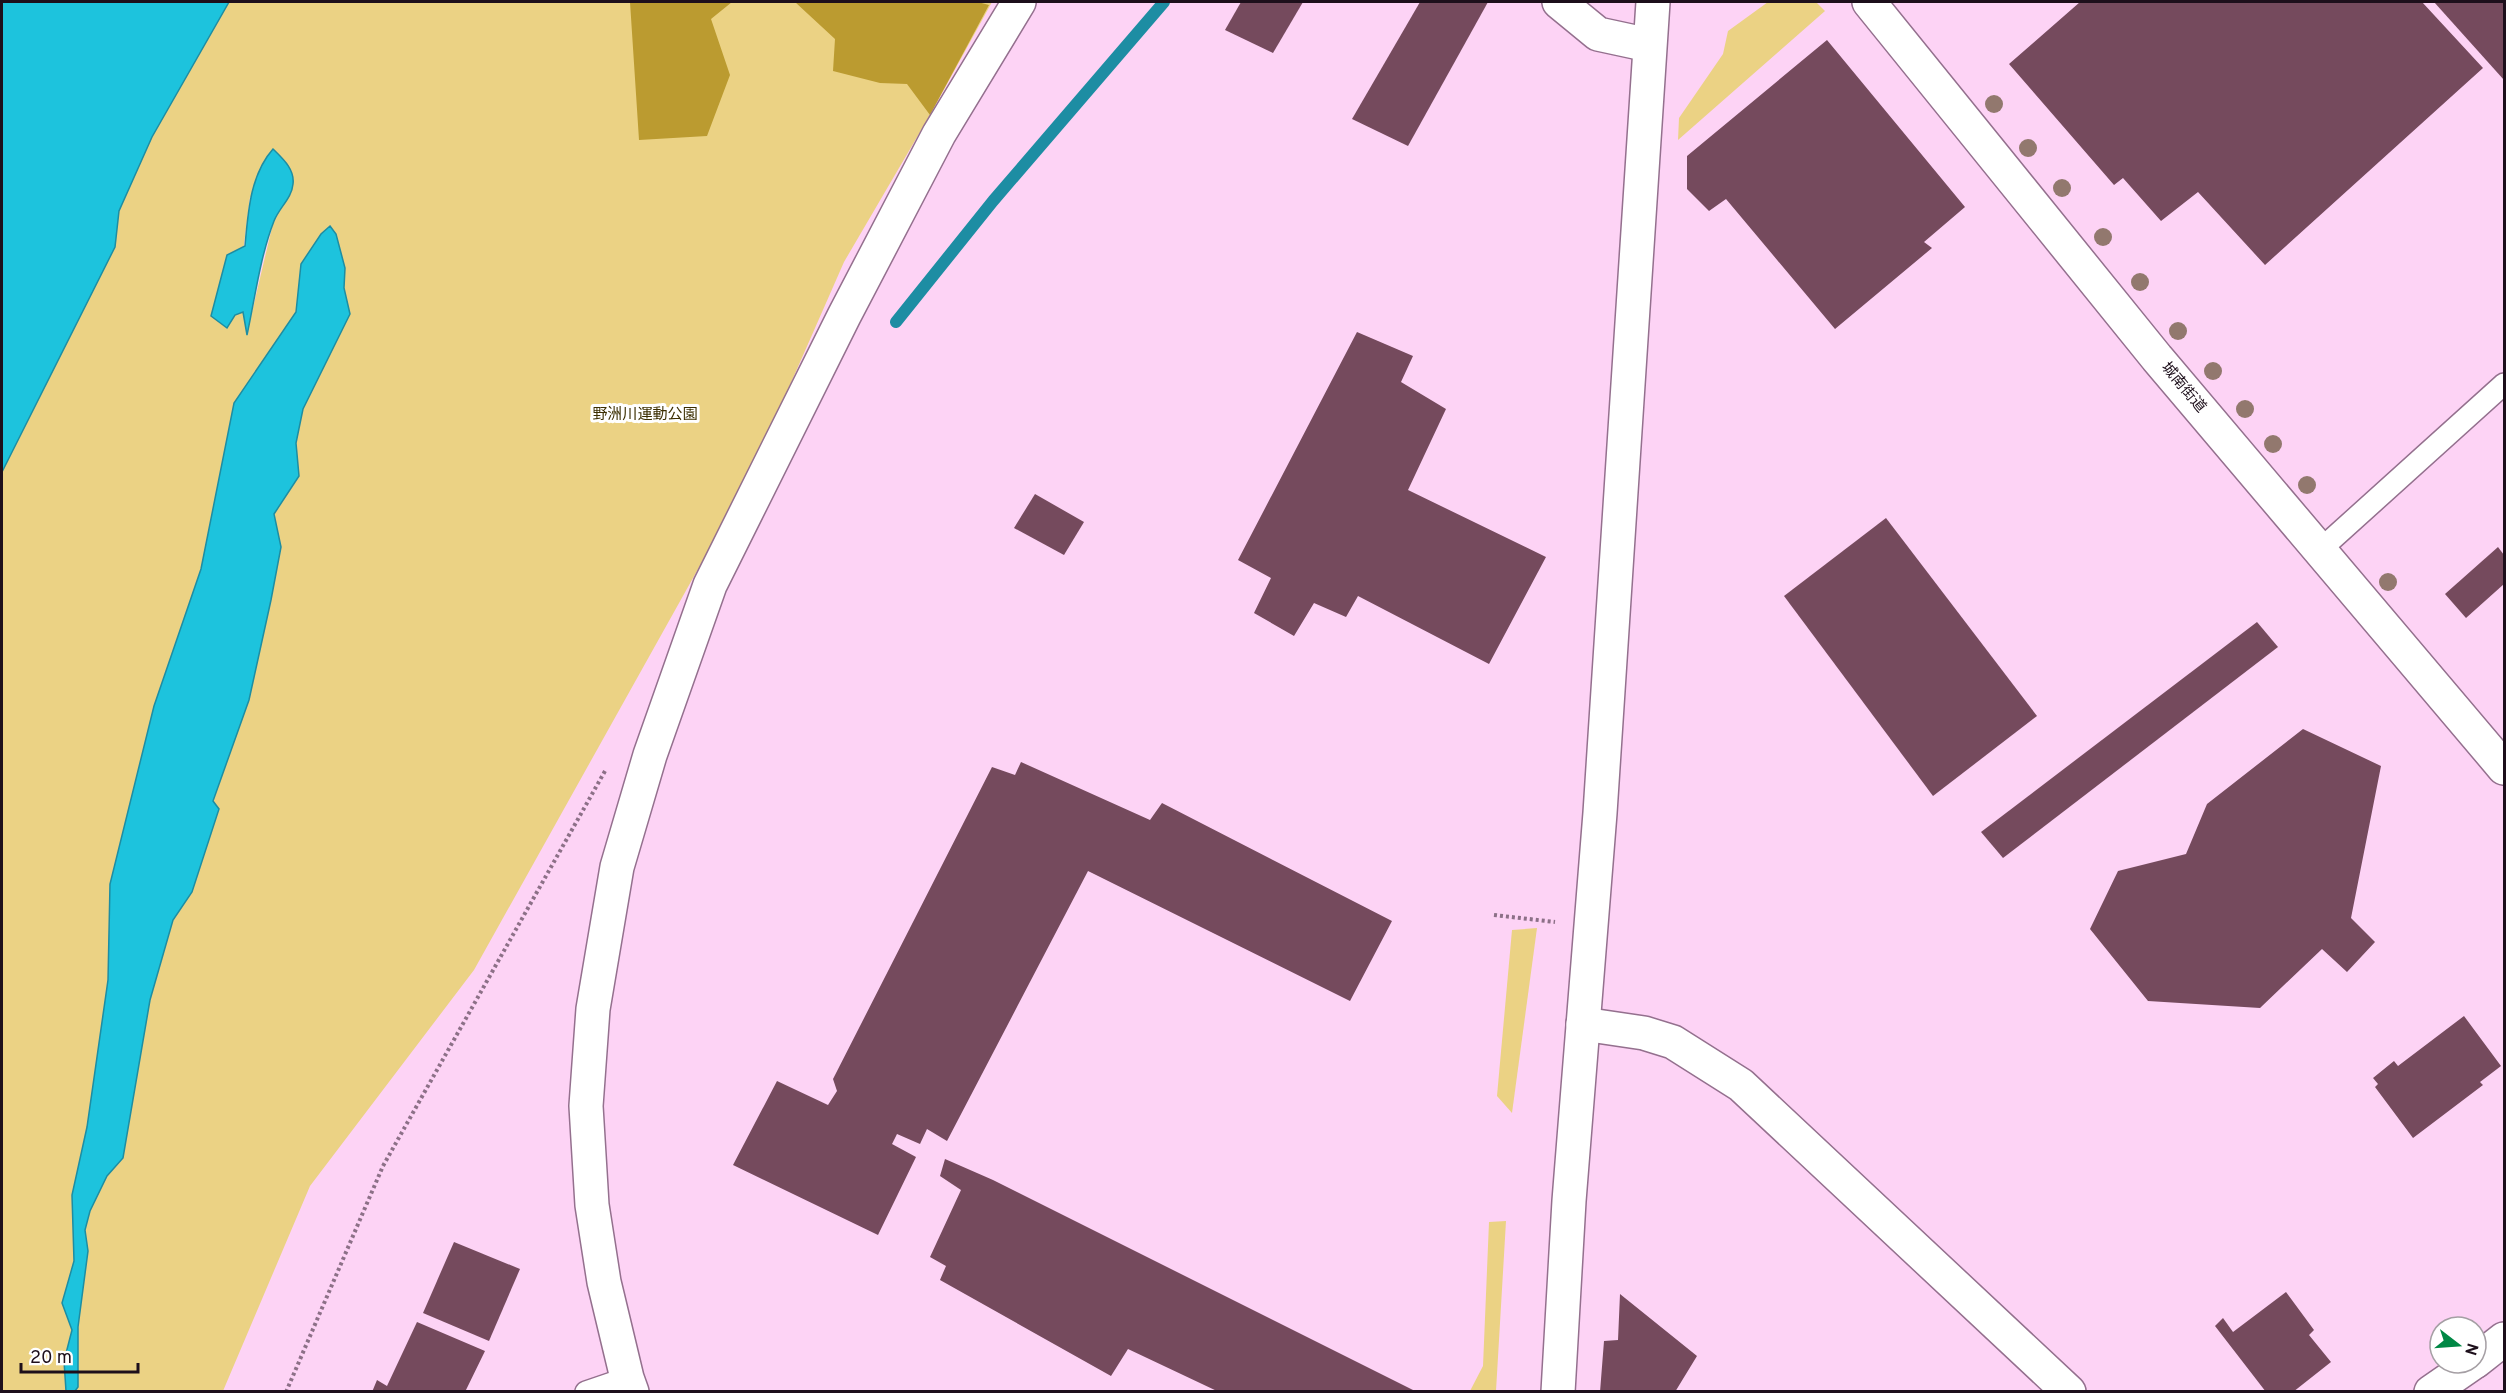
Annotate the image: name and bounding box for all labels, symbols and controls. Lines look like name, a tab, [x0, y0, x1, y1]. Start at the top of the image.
street label: 城南街道	[2156, 359, 2210, 417]
park label: 野洲川運動公園	[592, 405, 698, 425]
north arrow	[2428, 1315, 2488, 1375]
scale bar	[21, 1336, 138, 1374]
text: N	[2459, 1340, 2482, 1357]
text: 20 m	[30, 1347, 72, 1370]

